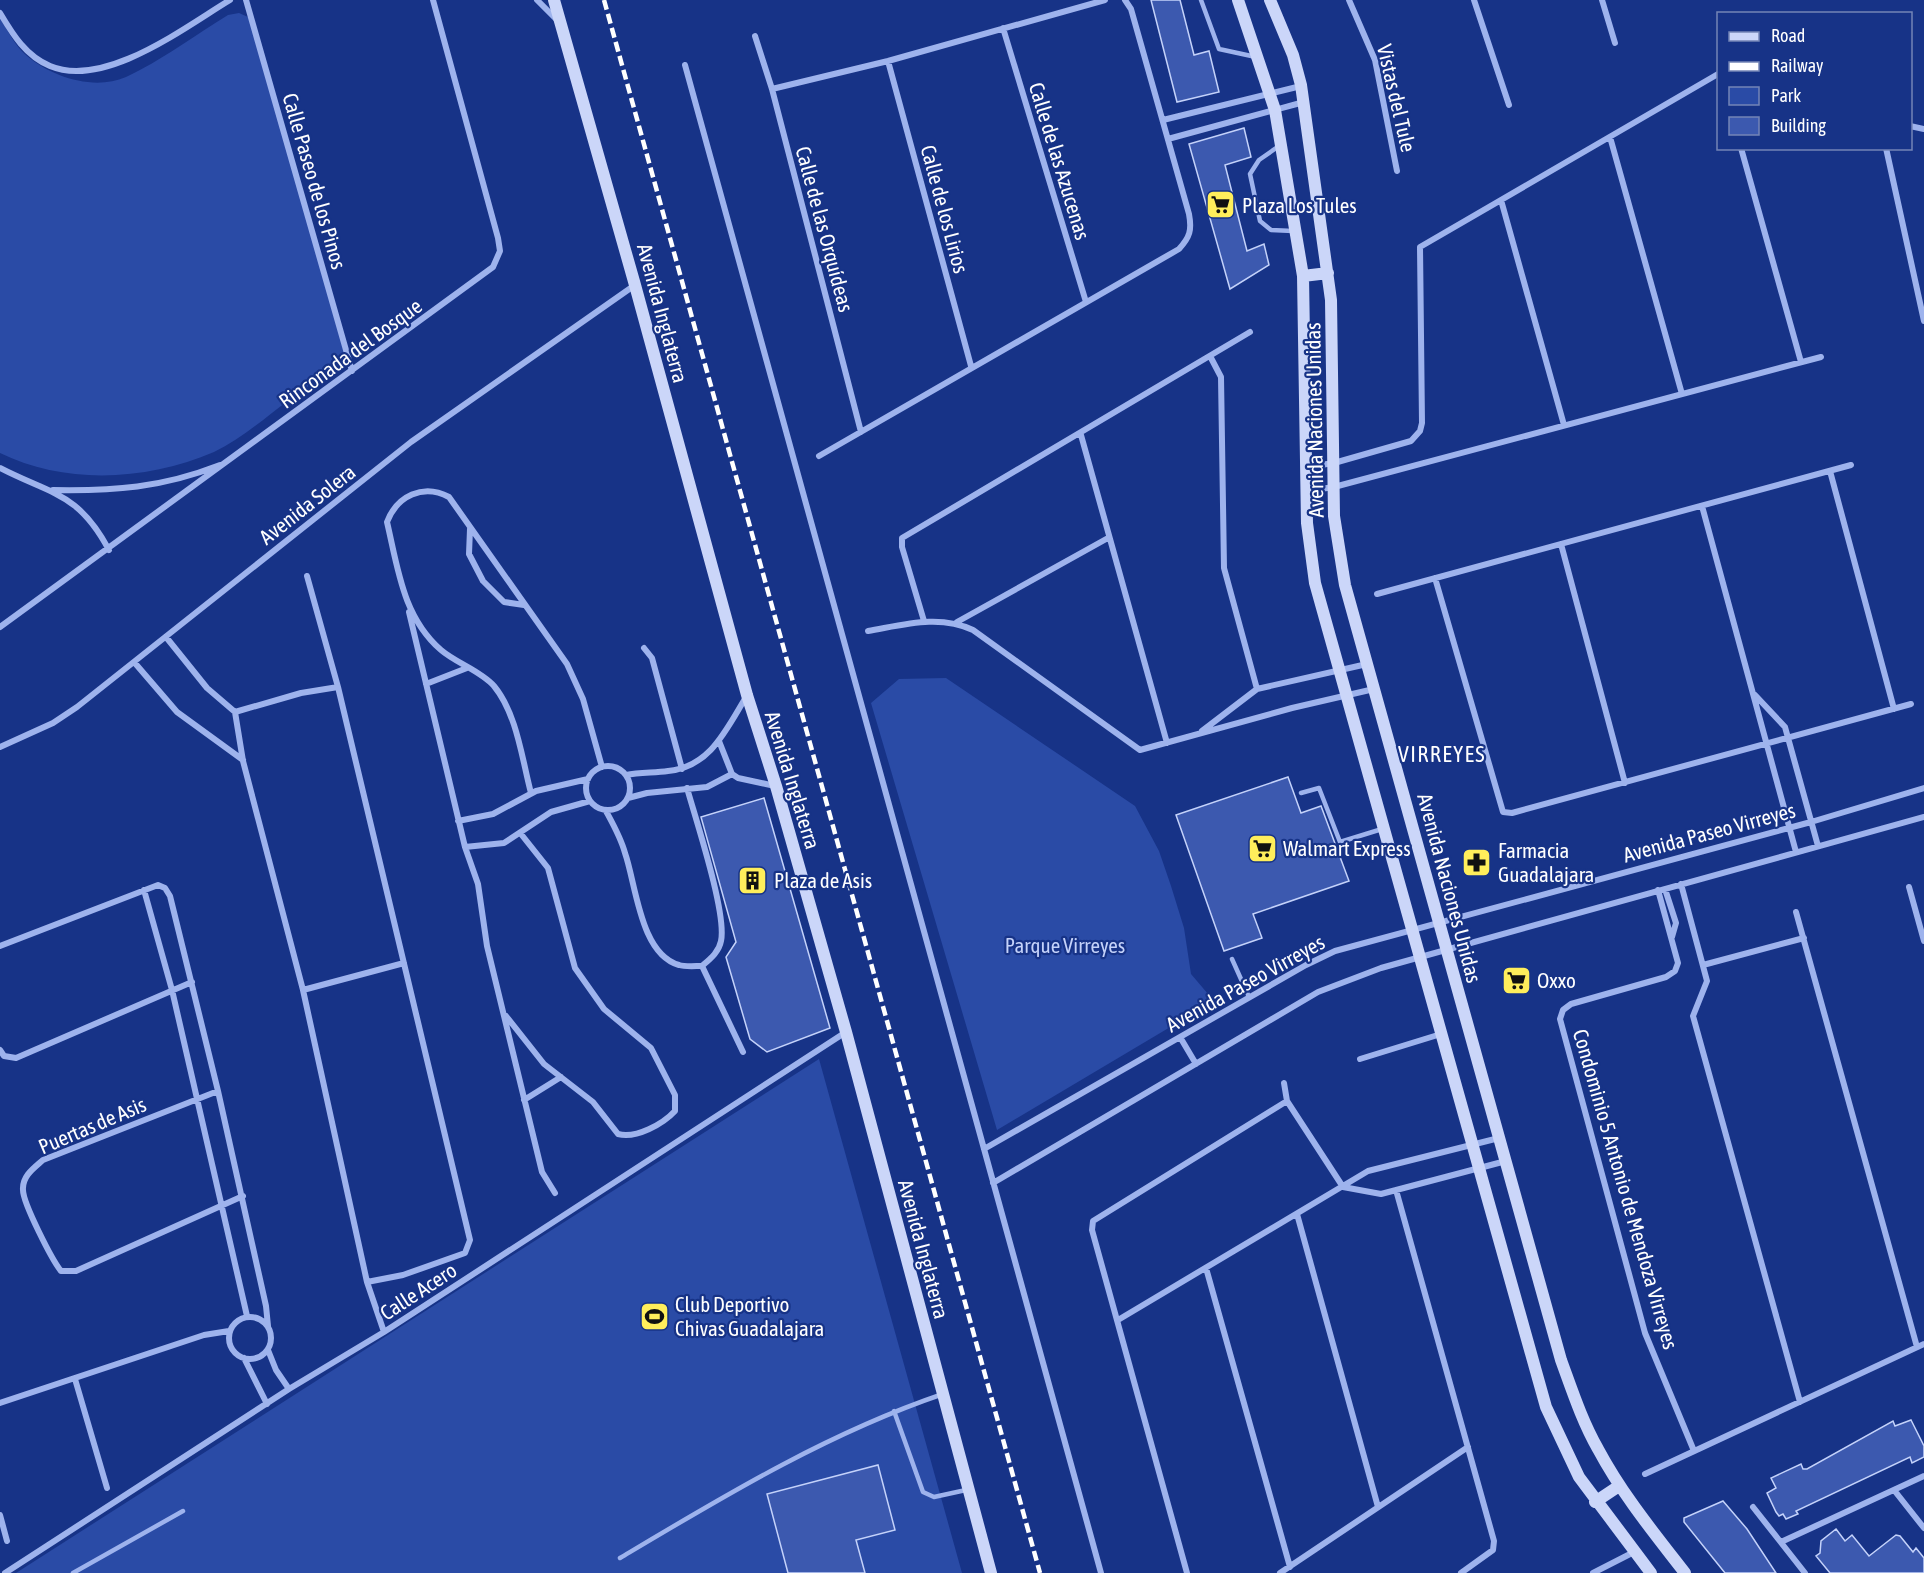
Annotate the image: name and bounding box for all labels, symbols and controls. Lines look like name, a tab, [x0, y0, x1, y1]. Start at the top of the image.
legend	[1717, 12, 1912, 150]
text: Road	[1771, 25, 1805, 46]
street label: Vistas del Tule	[1373, 42, 1421, 154]
text: Railway	[1771, 55, 1823, 76]
street label: Calle de las Azucenas	[1025, 79, 1095, 243]
text: Park	[1771, 85, 1801, 106]
street label: Calle Paseo de los Pinos	[278, 90, 352, 272]
text: Building	[1771, 115, 1826, 136]
street label: Calle de los Lirios	[916, 142, 974, 276]
street label: Calle de las Orquídeas	[791, 144, 859, 314]
supermarket icon: Plaza Los Tules	[1205, 189, 1237, 221]
place label: Plaza Los Tules	[1242, 193, 1357, 217]
street label: Avenida Inglaterra	[633, 241, 693, 385]
street label: Rinconada del Bosque	[274, 293, 426, 413]
street label: Avenida Naciones Unidas	[1300, 322, 1328, 518]
street label: Avenida Solera	[254, 459, 360, 549]
street label: Avenida Inglaterra	[761, 708, 825, 852]
district label: VIRREYES	[1398, 741, 1486, 767]
street label: Avenida Naciones Unidas	[1413, 791, 1487, 985]
street label: Avenida Paseo Virreyes	[1620, 797, 1798, 867]
supermarket icon: Walmart Express	[1246, 832, 1278, 864]
place label: Walmart Express	[1283, 836, 1411, 860]
place label: Farmacia Guadalajara	[1498, 838, 1594, 886]
pharmacy icon: Farmacia Guadalajara	[1461, 846, 1493, 878]
building icon: Plaza de Asis	[737, 864, 769, 896]
place label: Plaza de Asis	[774, 868, 872, 892]
street label: Avenida Paseo Virreyes	[1162, 930, 1328, 1036]
park label: Parque Virreyes	[1005, 933, 1125, 957]
supermarket icon: Oxxo	[1500, 964, 1532, 996]
place label: Oxxo	[1537, 968, 1576, 992]
street label: Condominio 5 Antonio de Mendoza Virreyes	[1569, 1026, 1683, 1352]
street label: Puertas de Asis	[35, 1092, 149, 1158]
street label: Avenida Inglaterra	[894, 1177, 954, 1321]
street label: Calle Acero	[375, 1257, 461, 1325]
place label: Club Deportivo Chivas Guadalajara	[675, 1292, 824, 1340]
sports icon: Club Deportivo Chivas Guadalajara	[638, 1300, 670, 1332]

